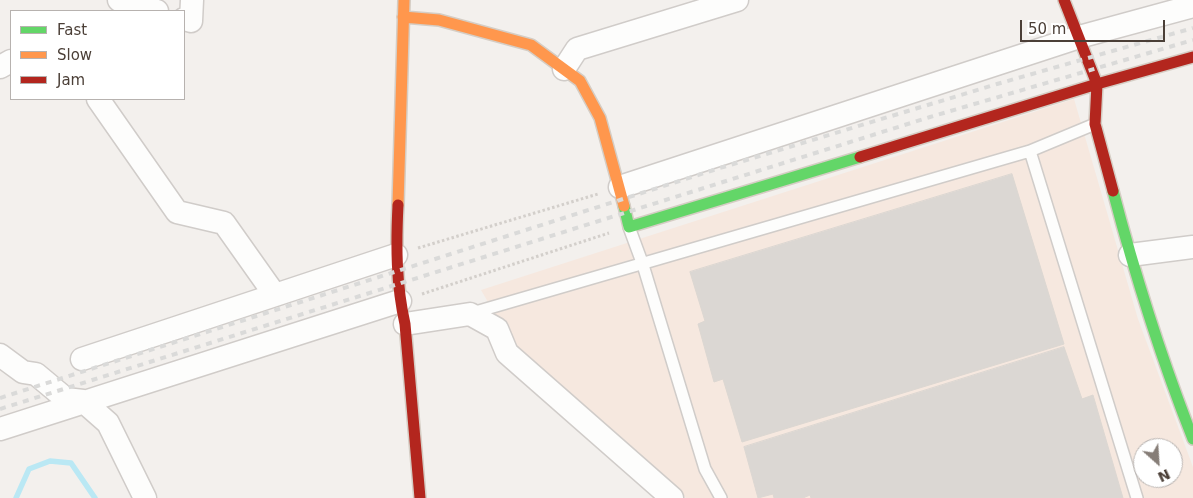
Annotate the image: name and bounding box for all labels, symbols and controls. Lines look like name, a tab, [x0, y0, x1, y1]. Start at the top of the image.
legend	[10, 10, 185, 100]
scale bar	[1023, 10, 1168, 42]
text: 50 m	[1028, 20, 1066, 38]
text: Fast	[57, 21, 87, 39]
text: Slow	[57, 46, 92, 64]
text: Jam	[57, 71, 85, 89]
north arrow	[1133, 438, 1183, 488]
text: N	[1155, 466, 1173, 485]

